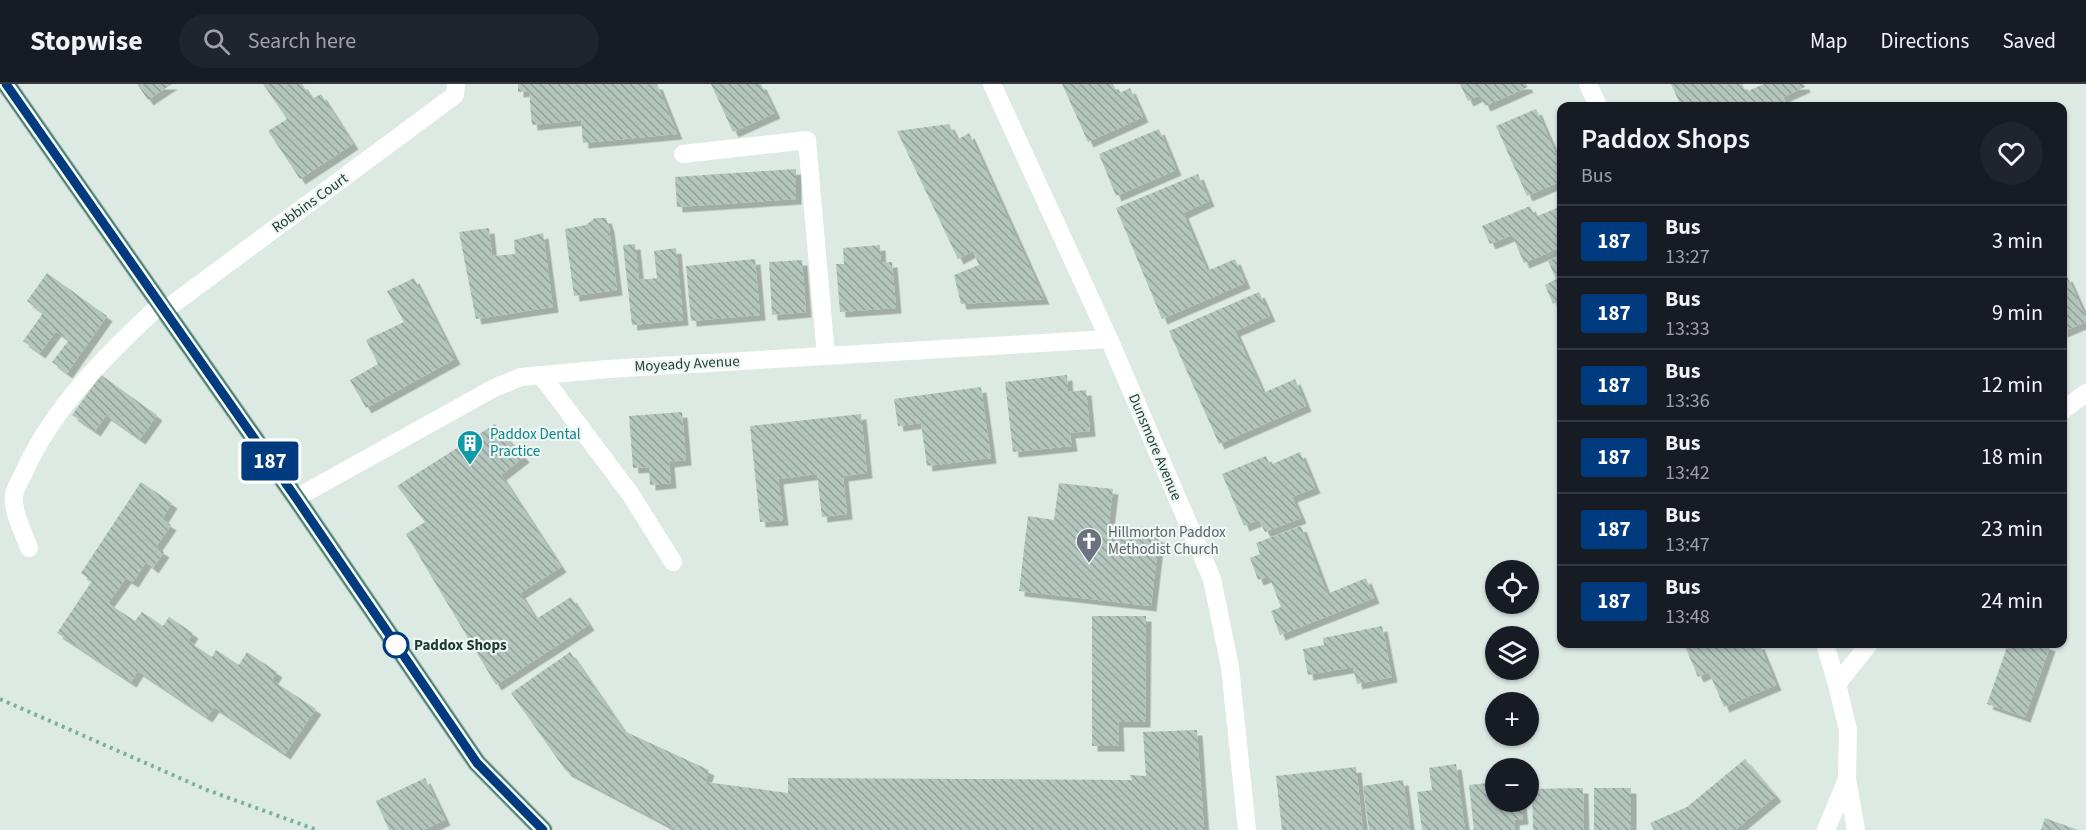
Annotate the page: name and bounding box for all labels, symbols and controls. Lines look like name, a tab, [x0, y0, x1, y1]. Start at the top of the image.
search box	[179, 14, 599, 68]
text: Stopwise	[30, 21, 143, 61]
icon: search	[200, 25, 233, 58]
text: Search here	[248, 25, 356, 57]
text: Map	[1810, 26, 1848, 56]
text: Directions	[1881, 26, 1969, 56]
text: Saved	[2002, 26, 2056, 56]
text: Paddox Shops	[1581, 119, 1750, 159]
button: heart	[1980, 122, 2043, 185]
text: Bus	[1581, 162, 1612, 190]
street label: Robbins Court	[268, 168, 352, 238]
text: Bus	[1665, 211, 1701, 243]
text: 3 min	[1992, 225, 2043, 257]
text: 187	[1597, 226, 1631, 256]
text: 13:27	[1665, 243, 1710, 271]
text: Bus	[1665, 283, 1701, 315]
text: 9 min	[1992, 297, 2043, 329]
text: 187	[1597, 298, 1631, 328]
text: 13:33	[1665, 315, 1710, 343]
street label: Moyeady Avenue	[634, 351, 740, 377]
text: Bus	[1665, 355, 1701, 387]
text: 12 min	[1981, 369, 2043, 401]
text: 187	[1597, 370, 1631, 400]
text: 13:36	[1665, 387, 1710, 415]
street label: Dunsmore Avenue	[1123, 390, 1187, 504]
place label: Paddox Dental Practice	[490, 424, 581, 462]
text: Bus	[1665, 427, 1701, 459]
building icon: Paddox Dental Practice	[455, 428, 485, 466]
text: 18 min	[1981, 441, 2043, 473]
line badge: 187	[236, 442, 304, 481]
text: 187	[1597, 442, 1631, 472]
text: 187	[253, 446, 287, 476]
text: 13:42	[1665, 459, 1710, 487]
text: Bus	[1665, 499, 1701, 531]
text: 23 min	[1981, 513, 2043, 545]
text: 187	[1597, 514, 1631, 544]
place label: Hillmorton Paddox Methodist Church	[1108, 522, 1226, 560]
church icon: Hillmorton Paddox Methodist Church	[1074, 526, 1104, 564]
text: 13:47	[1665, 531, 1710, 559]
map controls	[1485, 560, 1539, 812]
button: locate	[1485, 560, 1539, 614]
text: Bus	[1665, 571, 1701, 603]
text: 24 min	[1981, 585, 2043, 617]
text: 187	[1597, 586, 1631, 616]
text: 13:48	[1665, 603, 1710, 631]
button: layers	[1485, 626, 1539, 680]
marker: Paddox Shops	[383, 632, 409, 658]
place label: Paddox Shops	[414, 635, 507, 656]
button: +	[1485, 692, 1539, 746]
button: −	[1485, 758, 1539, 812]

